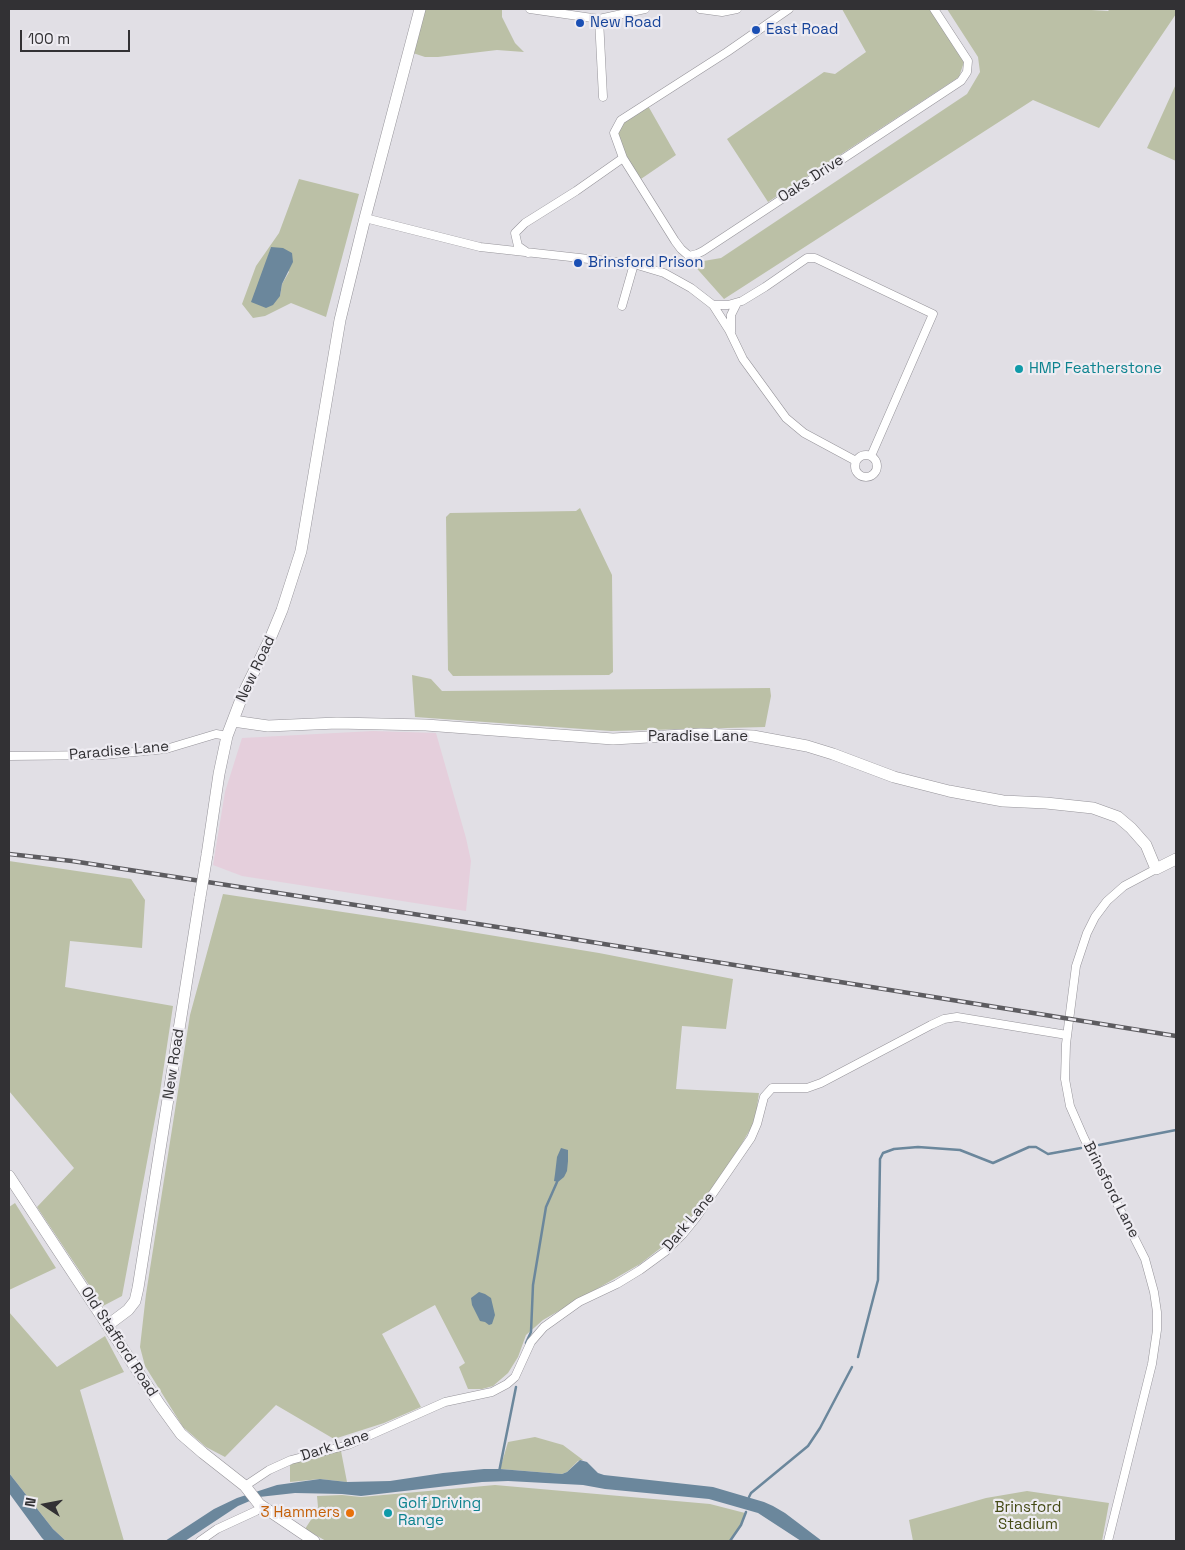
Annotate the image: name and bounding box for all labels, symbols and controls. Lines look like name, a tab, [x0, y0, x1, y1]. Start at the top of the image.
place label: New Road	[590, 14, 661, 32]
marker: New Road	[574, 17, 586, 29]
scale bar	[22, 20, 132, 52]
place label: East Road	[766, 21, 838, 39]
marker: East Road	[750, 24, 762, 36]
text: 100 m	[28, 29, 70, 48]
street label: Oaks Drive	[775, 151, 847, 207]
place label: Brinsford Prison	[588, 254, 703, 272]
marker: Brinsford Prison	[572, 257, 584, 269]
place label: HMP Featherstone	[1029, 360, 1162, 378]
marker: HMP Featherstone	[1013, 363, 1025, 375]
street label: New Road	[233, 633, 279, 705]
street label: Paradise Lane	[648, 728, 748, 746]
street label: Paradise Lane	[68, 738, 170, 764]
street label: New Road	[160, 1027, 188, 1101]
street label: Brinsford Lane	[1079, 1139, 1143, 1241]
street label: Dark Lane	[659, 1189, 719, 1255]
street label: Old Stafford Road	[77, 1284, 161, 1400]
street label: Dark Lane	[298, 1426, 372, 1466]
north arrow	[20, 1480, 70, 1530]
place label: Golf Driving Range	[398, 1495, 481, 1530]
text: N	[21, 1496, 40, 1508]
park label: Brinsford Stadium	[995, 1499, 1061, 1534]
place label: 3 Hammers	[261, 1504, 340, 1522]
marker: 3 Hammers	[344, 1507, 356, 1519]
marker: Golf Driving Range	[382, 1507, 394, 1519]

